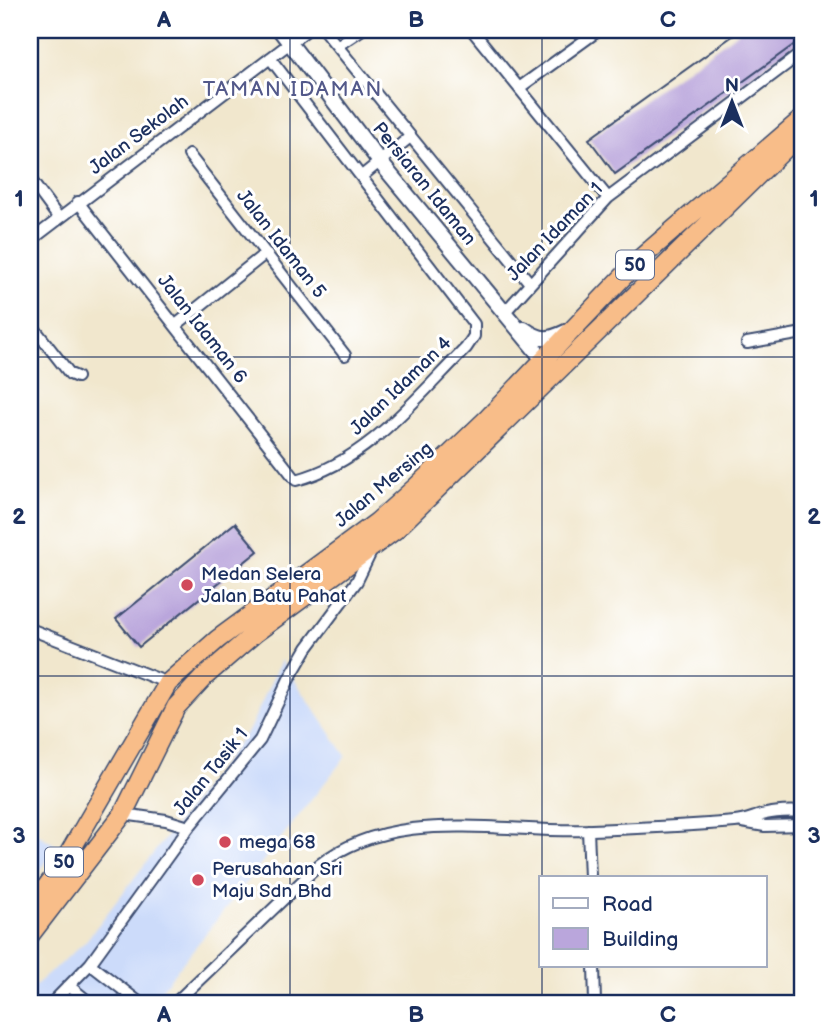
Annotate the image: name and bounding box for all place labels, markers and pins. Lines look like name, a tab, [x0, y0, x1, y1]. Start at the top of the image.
place label: Medan Selera Jalan Batu Pahat	[201, 563, 346, 608]
marker: Medan Selera Jalan Batu Pahat	[179, 577, 195, 593]
place label: mega 68	[239, 831, 316, 854]
marker: mega 68	[217, 834, 233, 850]
place label: Perusahaan Sri Maju Sdn Bhd	[212, 858, 342, 903]
marker: Perusahaan Sri Maju Sdn Bhd	[190, 872, 206, 888]

